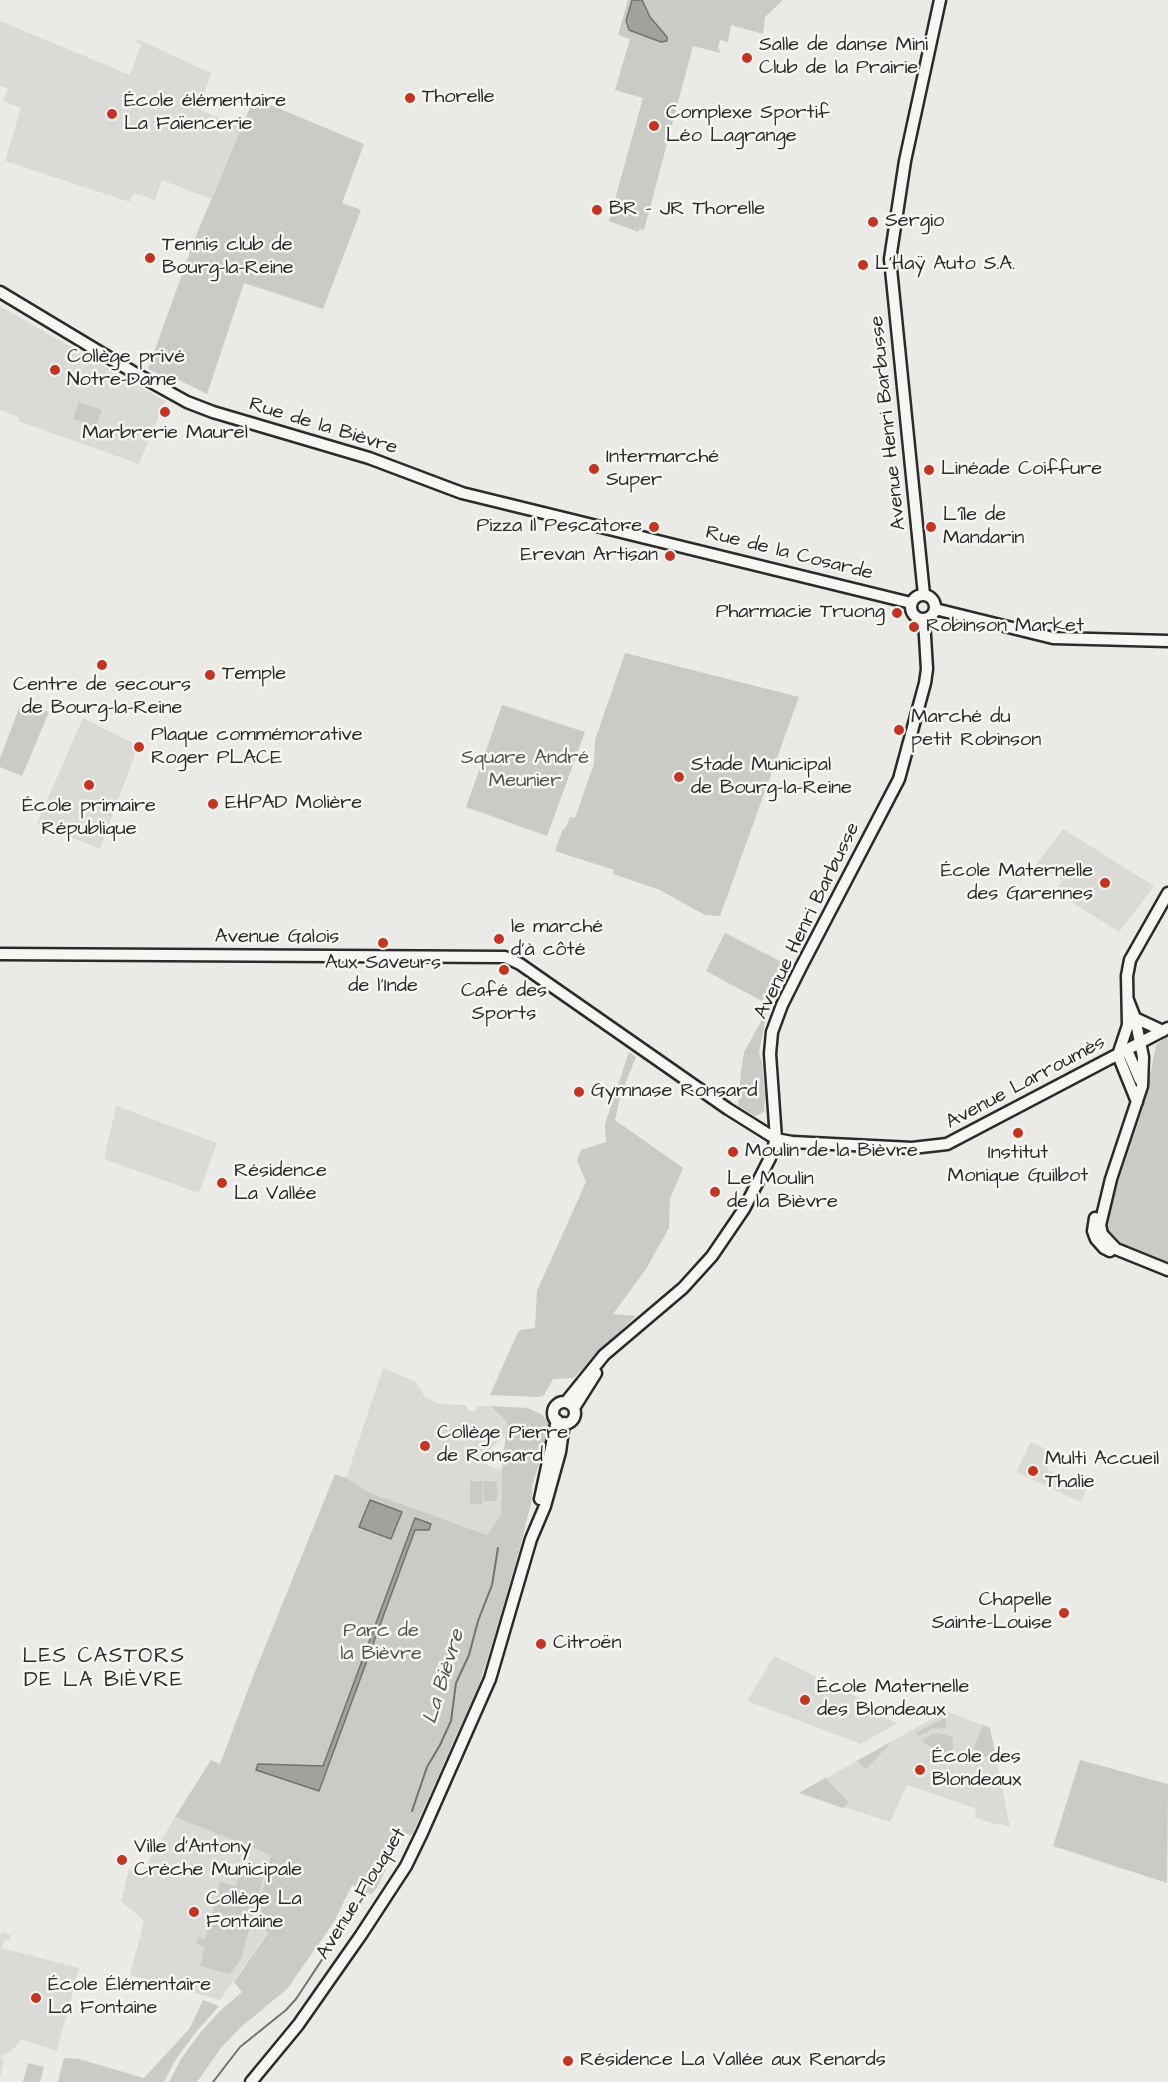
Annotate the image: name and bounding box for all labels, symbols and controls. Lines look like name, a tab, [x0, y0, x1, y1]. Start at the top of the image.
place label: Salle de danse Mini Club de la Prairie	[759, 34, 928, 81]
marker: Salle de danse Mini Club de la Prairie	[740, 51, 754, 65]
place label: Thorelle	[422, 86, 495, 110]
place label: École élémentaire La Faïencerie	[124, 90, 286, 137]
marker: Thorelle	[403, 91, 417, 105]
place label: Complexe Sportif Léo Lagrange	[666, 102, 830, 149]
marker: École élémentaire La Faïencerie	[105, 107, 119, 121]
marker: Complexe Sportif Léo Lagrange	[647, 119, 661, 133]
place label: BR - JR Thorelle	[609, 198, 765, 222]
marker: BR - JR Thorelle	[590, 203, 604, 217]
place label: Sergio	[885, 210, 944, 234]
marker: Sergio	[866, 215, 880, 229]
place label: Tennis club de Bourg-la-Reine	[162, 234, 294, 281]
marker: Tennis club de Bourg-la-Reine	[143, 251, 157, 265]
place label: L'Haÿ Auto S.A.	[875, 253, 1015, 277]
marker: L'Haÿ Auto S.A.	[856, 258, 870, 272]
street label: Avenue Henri Barbusse	[866, 314, 912, 532]
place label: Collège privé Notre-Dame	[67, 346, 185, 393]
marker: Collège privé Notre-Dame	[48, 363, 62, 377]
street label: Rue de la Bièvre	[246, 393, 400, 461]
marker: Marbrerie Maurel	[158, 405, 172, 419]
place label: Marbrerie Maurel	[82, 422, 248, 446]
place label: Intermarché Super	[606, 446, 719, 493]
place label: Linéade Coiffure	[941, 458, 1102, 482]
marker: Intermarché Super	[587, 462, 601, 476]
marker: Linéade Coiffure	[922, 463, 936, 477]
place label: L'île de Mandarin	[943, 504, 1024, 551]
place label: Pizza Il Pescatore	[476, 515, 642, 539]
marker: Pizza Il Pescatore	[647, 520, 661, 534]
marker: L'île de Mandarin	[924, 520, 938, 534]
street label: Rue de la Cosarde	[703, 522, 875, 586]
place label: Erevan Artisan	[521, 544, 658, 568]
marker: Erevan Artisan	[663, 549, 677, 563]
place label: Pharmacie Truong	[716, 601, 885, 625]
marker: Pharmacie Truong	[890, 606, 904, 620]
place label: Robinson Market	[926, 615, 1084, 639]
marker: Robinson Market	[907, 620, 921, 634]
marker: Centre de secours de Bourg-la-Reine	[95, 658, 109, 672]
place label: Temple	[222, 663, 286, 687]
marker: Temple	[203, 668, 217, 682]
place label: Centre de secours de Bourg-la-Reine	[13, 674, 191, 721]
place label: Marché du petit Robinson	[911, 706, 1041, 753]
marker: Marché du petit Robinson	[892, 723, 906, 737]
place label: Plaque commémorative Roger PLACE	[151, 724, 363, 771]
marker: Plaque commémorative Roger PLACE	[132, 740, 146, 754]
park label: Square André Meunier	[461, 747, 589, 794]
place label: Stade Municipal de Bourg-la-Reine	[691, 754, 852, 801]
marker: Stade Municipal de Bourg-la-Reine	[672, 770, 686, 784]
marker: École primaire République	[82, 778, 96, 792]
place label: EHPAD Molière	[225, 792, 362, 816]
place label: École primaire République	[22, 795, 156, 842]
marker: EHPAD Molière	[206, 797, 220, 811]
street label: Avenue Henri Barbusse	[750, 819, 866, 1023]
place label: École Maternelle des Garennes	[941, 860, 1093, 907]
marker: École Maternelle des Garennes	[1098, 876, 1112, 890]
place label: le marché d'à côté	[511, 916, 603, 963]
street label: Avenue Galois	[215, 926, 339, 950]
marker: le marché d'à côté	[492, 932, 506, 946]
marker: Aux Saveurs de l'Inde	[376, 936, 390, 950]
place label: Aux Saveurs de l'Inde	[325, 952, 441, 999]
marker: Café des Sports	[497, 963, 511, 977]
place label: Café des Sports	[461, 980, 547, 1027]
street label: Avenue Larroumès	[942, 1031, 1110, 1135]
place label: Gymnase Ronsard	[591, 1080, 757, 1104]
marker: Gymnase Ronsard	[572, 1085, 586, 1099]
marker: Institut Monique Guilbot	[1011, 1126, 1025, 1140]
place label: Moulin de la Bièvre	[745, 1140, 918, 1164]
place label: Institut Monique Guilbot	[948, 1142, 1088, 1189]
marker: Moulin de la Bièvre	[726, 1145, 740, 1159]
place label: Résidence La Vallée	[234, 1160, 327, 1207]
place label: Le Moulin de la Bièvre	[727, 1168, 838, 1215]
marker: Résidence La Vallée	[215, 1176, 229, 1190]
marker: Le Moulin de la Bièvre	[708, 1185, 722, 1199]
place label: Collège Pierre de Ronsard	[437, 1422, 568, 1469]
marker: Collège Pierre de Ronsard	[418, 1439, 432, 1453]
place label: Multi Accueil Thalie	[1045, 1448, 1159, 1495]
marker: Multi Accueil Thalie	[1026, 1464, 1040, 1478]
place label: Chapelle Sainte-Louise	[932, 1589, 1052, 1636]
marker: Chapelle Sainte-Louise	[1057, 1606, 1071, 1620]
park label: Parc de la Bièvre	[340, 1620, 422, 1667]
water label: La Bièvre	[419, 1627, 471, 1727]
place label: Citroën	[553, 1632, 621, 1656]
marker: Citroën	[534, 1637, 548, 1651]
district label: LES CASTORS DE LA BIÈVRE	[23, 1645, 185, 1695]
place label: École Maternelle des Blondeaux	[817, 1676, 969, 1723]
marker: École Maternelle des Blondeaux	[798, 1693, 812, 1707]
place label: École des Blondeaux	[932, 1746, 1021, 1793]
marker: École des Blondeaux	[913, 1763, 927, 1777]
street label: Avenue Flouquet	[312, 1824, 412, 1964]
place label: Ville d’Antony Crėche Municipale	[134, 1836, 302, 1883]
marker: Ville d’Antony Crėche Municipale	[115, 1853, 129, 1867]
place label: Collège La Fontaine	[206, 1888, 302, 1935]
marker: Collège La Fontaine	[187, 1905, 201, 1919]
place label: École Élémentaire La Fontaine	[48, 1974, 211, 2021]
marker: École Élémentaire La Fontaine	[29, 1991, 43, 2005]
place label: Résidence La Vallée aux Renards	[580, 2049, 886, 2073]
marker: Résidence La Vallée aux Renards	[561, 2054, 575, 2068]

